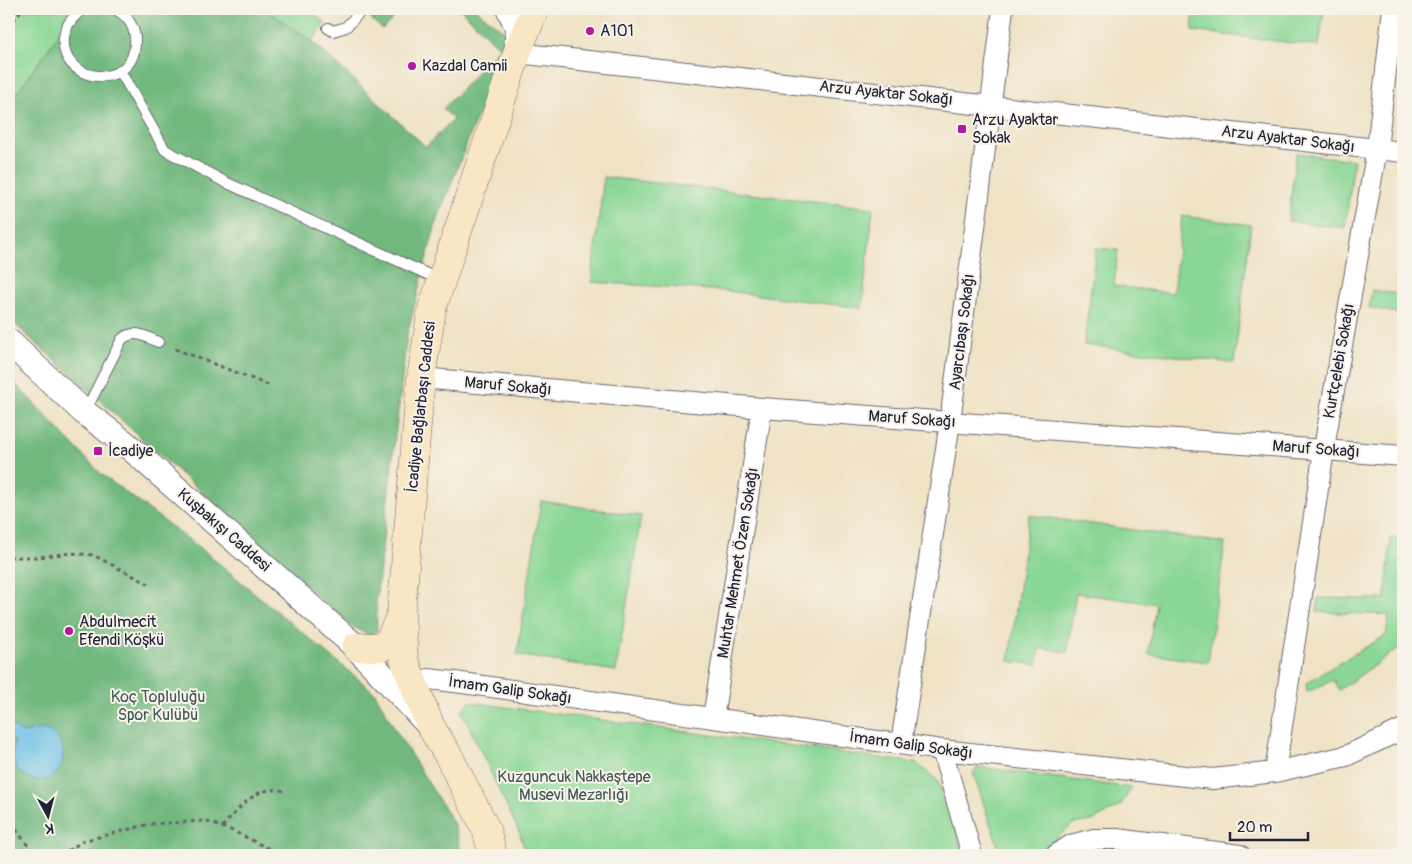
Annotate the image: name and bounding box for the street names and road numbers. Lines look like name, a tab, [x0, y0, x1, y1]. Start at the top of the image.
street label: Arzu Ayaktar Sokağı	[818, 76, 954, 110]
street label: Arzu Ayaktar Sokağı	[1220, 121, 1356, 157]
street label: Ayarcıbaşı Sokağı	[945, 273, 979, 391]
street label: Kurtçelebi Sokağı	[1319, 302, 1359, 420]
street label: İcadiye Bağlarbaşı Caddesi	[402, 320, 440, 494]
street label: Maruf Sokağı	[464, 372, 552, 400]
street label: Maruf Sokağı	[868, 406, 956, 432]
street label: Maruf Sokağı	[1272, 436, 1360, 462]
street label: Muhtar Mehmet Özen Sokağı	[713, 466, 763, 660]
street label: Kuşbakışı Caddesi	[173, 484, 275, 576]
street label: İmam Galip Sokağı	[447, 671, 573, 709]
street label: İmam Galip Sokağı	[848, 726, 974, 764]

